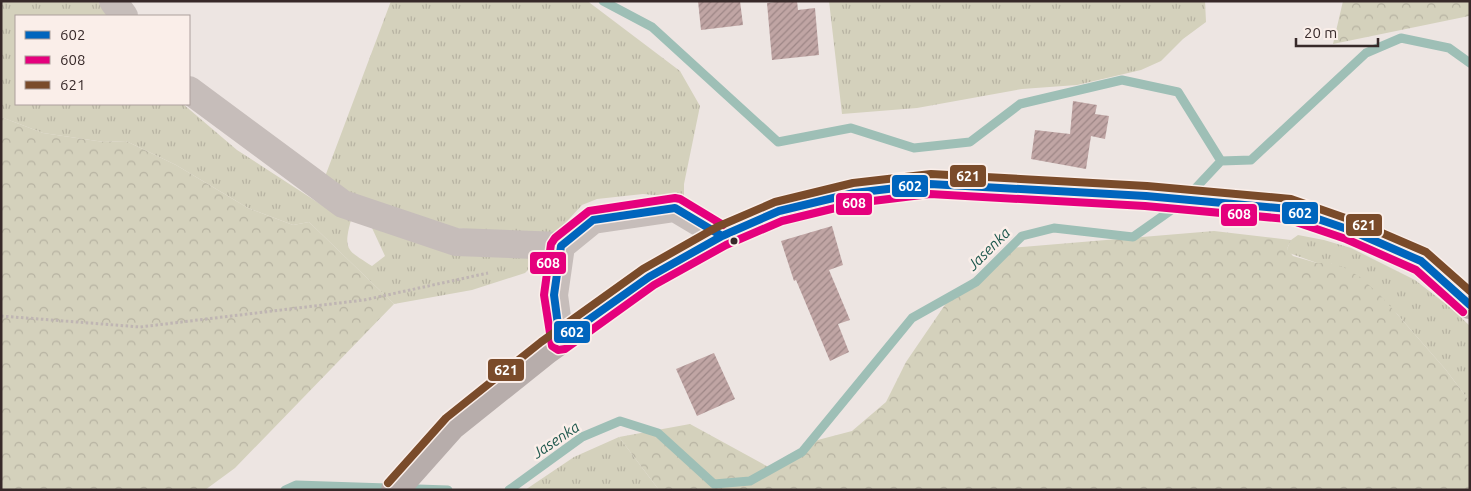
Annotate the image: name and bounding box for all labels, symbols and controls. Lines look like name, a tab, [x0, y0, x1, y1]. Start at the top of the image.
legend	[15, 15, 190, 105]
scale bar	[1296, 15, 1378, 47]
text: 20 m	[1304, 24, 1337, 41]
text: 602	[60, 26, 85, 43]
text: 608	[60, 51, 85, 68]
text: 621	[60, 76, 85, 93]
line badge: 621	[949, 164, 987, 188]
text: 621	[956, 168, 980, 184]
line badge: 602	[891, 174, 929, 198]
text: 602	[898, 178, 922, 194]
line badge: 608	[835, 192, 873, 216]
text: 608	[842, 195, 866, 211]
line badge: 602	[1281, 201, 1319, 225]
line badge: 608	[1220, 203, 1258, 227]
text: 602	[1288, 205, 1312, 221]
text: 608	[1227, 206, 1251, 222]
line badge: 621	[1345, 213, 1383, 237]
text: 621	[1352, 217, 1376, 233]
water label: Jasenka	[963, 224, 1013, 274]
unlabelled marker	[729, 236, 739, 246]
line badge: 608	[529, 251, 567, 275]
text: 608	[536, 255, 560, 271]
line badge: 602	[553, 320, 591, 344]
text: 602	[560, 324, 584, 340]
line badge: 621	[487, 358, 525, 382]
text: 621	[494, 362, 518, 378]
water label: Jasenka	[528, 418, 582, 462]

